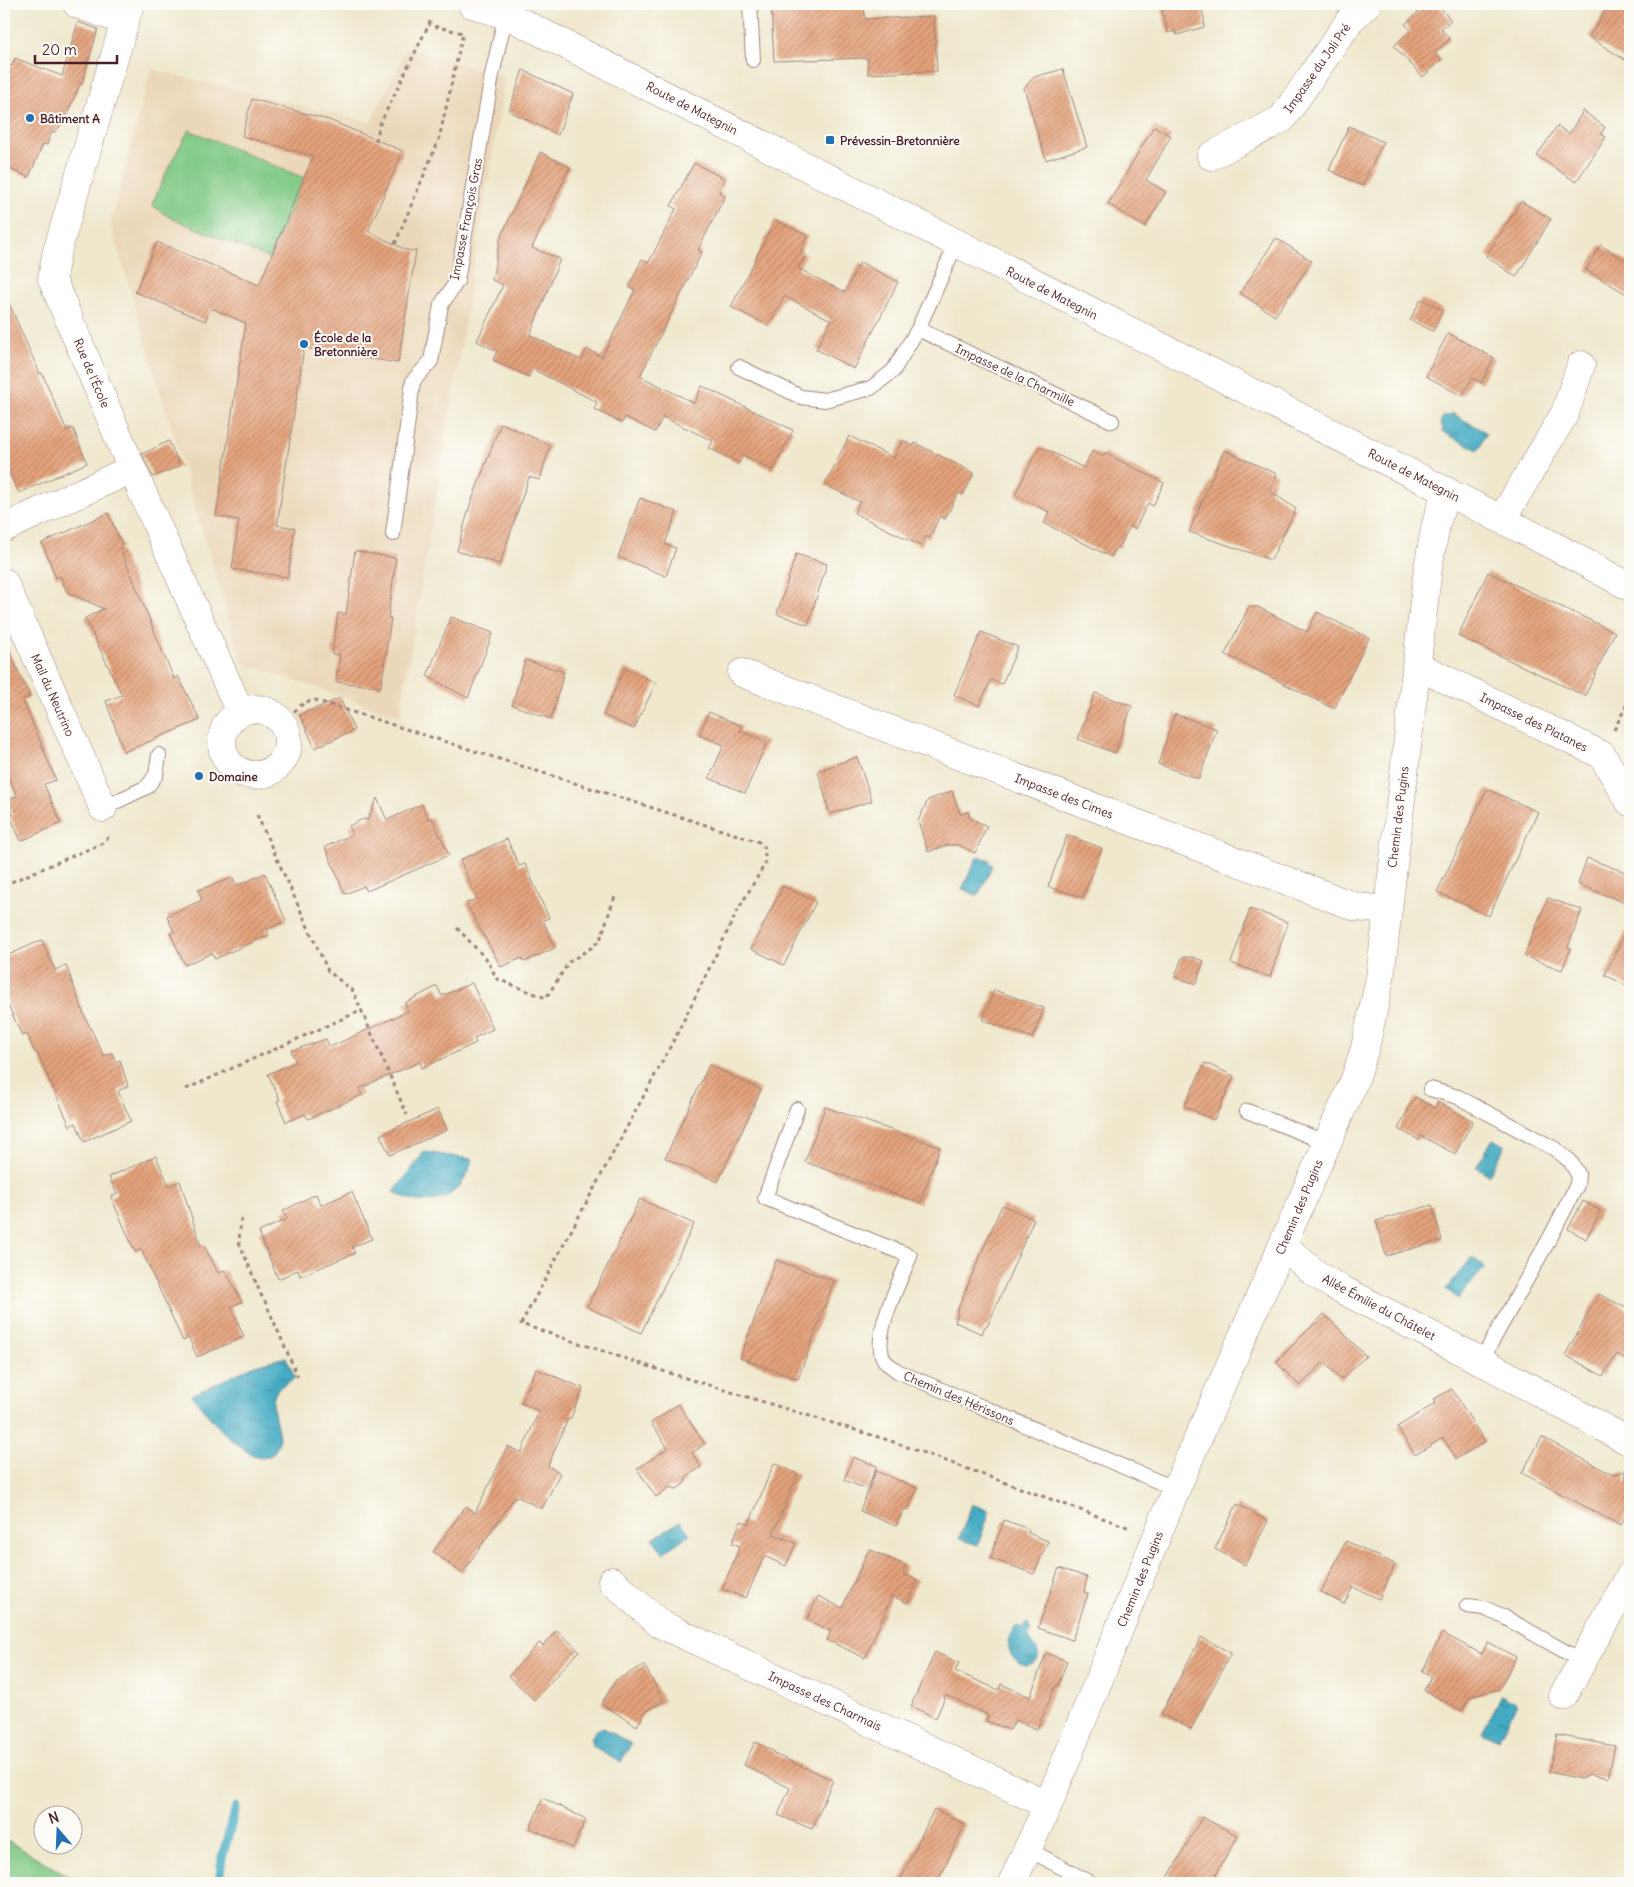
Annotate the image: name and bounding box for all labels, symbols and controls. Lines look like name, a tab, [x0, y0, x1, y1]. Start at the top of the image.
street label: Impasse du Joli Pré	[1281, 20, 1353, 116]
scale bar	[35, 32, 118, 64]
text: 20 m	[42, 40, 77, 59]
street label: Route de Mategnin	[644, 78, 740, 138]
place label: Bâtiment A	[40, 111, 100, 126]
marker: Bâtiment A	[24, 112, 36, 124]
place label: Prévessin-Bretonnière	[840, 133, 960, 148]
marker: Prévessin-Bretonnière	[824, 134, 836, 146]
street label: Impasse François Gras	[447, 157, 485, 281]
street label: Route de Mategnin	[1004, 263, 1100, 323]
place label: École de la Bretonnière	[314, 330, 378, 359]
street label: Rue de l'École	[71, 336, 113, 410]
marker: École de la Bretonnière	[298, 338, 310, 350]
street label: Impasse de la Charmille	[953, 341, 1077, 409]
street label: Route de Mategnin	[1366, 445, 1462, 505]
street label: Mail du Neutrino	[28, 651, 78, 739]
street label: Impasse des Platanes	[1478, 689, 1590, 755]
street label: Chemin des Pugins	[1384, 765, 1412, 869]
place label: Domaine	[209, 769, 258, 784]
marker: Domaine	[193, 770, 205, 782]
street label: Impasse des Cimes	[1013, 770, 1115, 822]
street label: Chemin des Pugins	[1272, 1157, 1326, 1257]
street label: Allée Émilie du Châtelet	[1320, 1271, 1438, 1343]
street label: Chemin des Hérissons	[901, 1368, 1017, 1428]
street label: Chemin des Pugins	[1114, 1529, 1166, 1629]
street label: Impasse des Charmais	[766, 1668, 884, 1734]
north arrow	[32, 1804, 82, 1854]
text: N	[46, 1808, 61, 1828]

